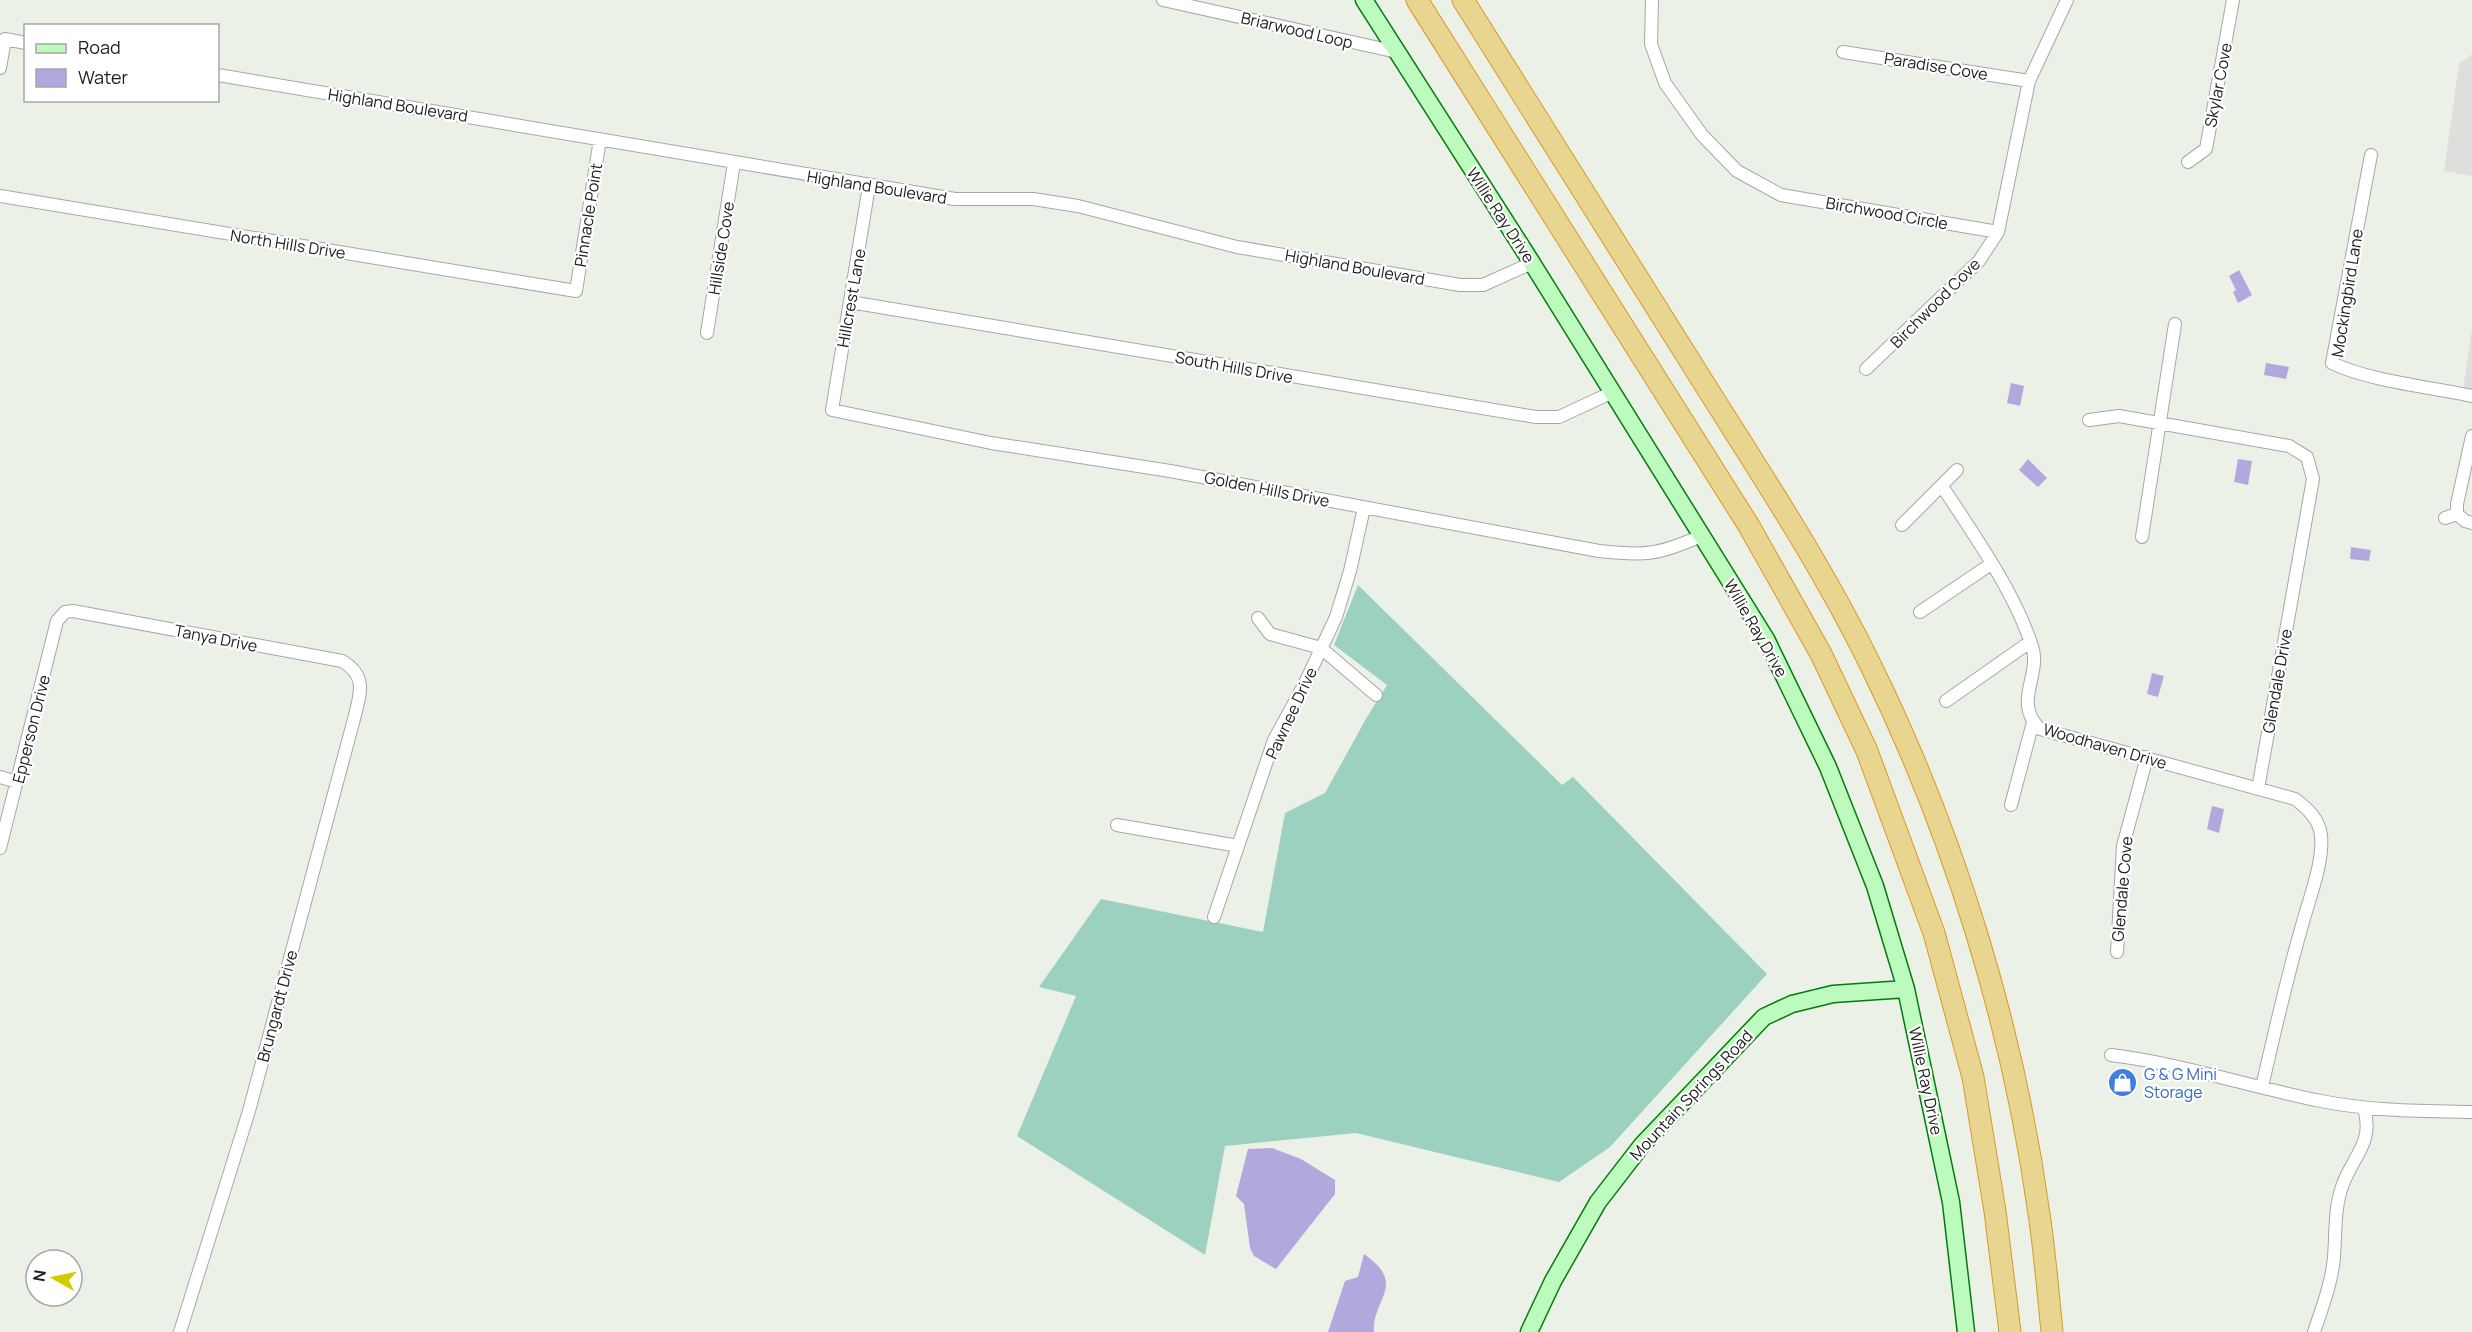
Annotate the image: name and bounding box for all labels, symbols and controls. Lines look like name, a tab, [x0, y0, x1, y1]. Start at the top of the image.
street label: Briarwood Loop	[1239, 6, 1355, 54]
legend	[24, 24, 219, 102]
text: Road	[78, 35, 121, 59]
street label: Skylar Cove	[2199, 41, 2237, 129]
street label: Paradise Cove	[1883, 47, 1989, 85]
text: Water	[78, 65, 128, 89]
street label: Highland Boulevard	[326, 83, 470, 127]
street label: Pinnacle Point	[569, 161, 607, 269]
street label: Willie Ray Drive	[1462, 163, 1540, 267]
street label: Highland Boulevard	[805, 165, 949, 209]
street label: Birchwood Circle	[1824, 191, 1950, 235]
street label: Hillside Cove	[703, 200, 739, 296]
street label: North Hills Drive	[229, 224, 347, 264]
street label: Mockingbird Lane	[2326, 227, 2368, 359]
street label: Highland Boulevard	[1283, 244, 1427, 290]
street label: Hillcrest Lane	[831, 247, 871, 349]
street label: Birchwood Cove	[1885, 253, 1985, 353]
street label: South Hills Drive	[1173, 346, 1295, 388]
street label: Golden Hills Drive	[1203, 466, 1331, 512]
street label: Willie Ray Drive	[1719, 575, 1793, 681]
street label: Tanya Drive	[173, 619, 259, 657]
street label: Glendale Drive	[2257, 627, 2297, 735]
street label: Pawnee Drive	[1260, 664, 1322, 762]
street label: Epperson Drive	[7, 673, 55, 785]
street label: Woodhaven Drive	[2041, 718, 2169, 774]
street label: Glendale Cove	[2106, 835, 2138, 943]
street label: Brungardt Drive	[251, 948, 303, 1064]
street label: Mountain Springs Road	[1625, 1025, 1757, 1165]
street label: Willie Ray Drive	[1904, 1025, 1948, 1137]
place label: G & G Mini Storage	[2144, 1063, 2217, 1103]
shop icon: G & G Mini Storage	[2107, 1067, 2139, 1099]
north arrow	[24, 1248, 84, 1308]
text: N	[27, 1268, 51, 1283]

